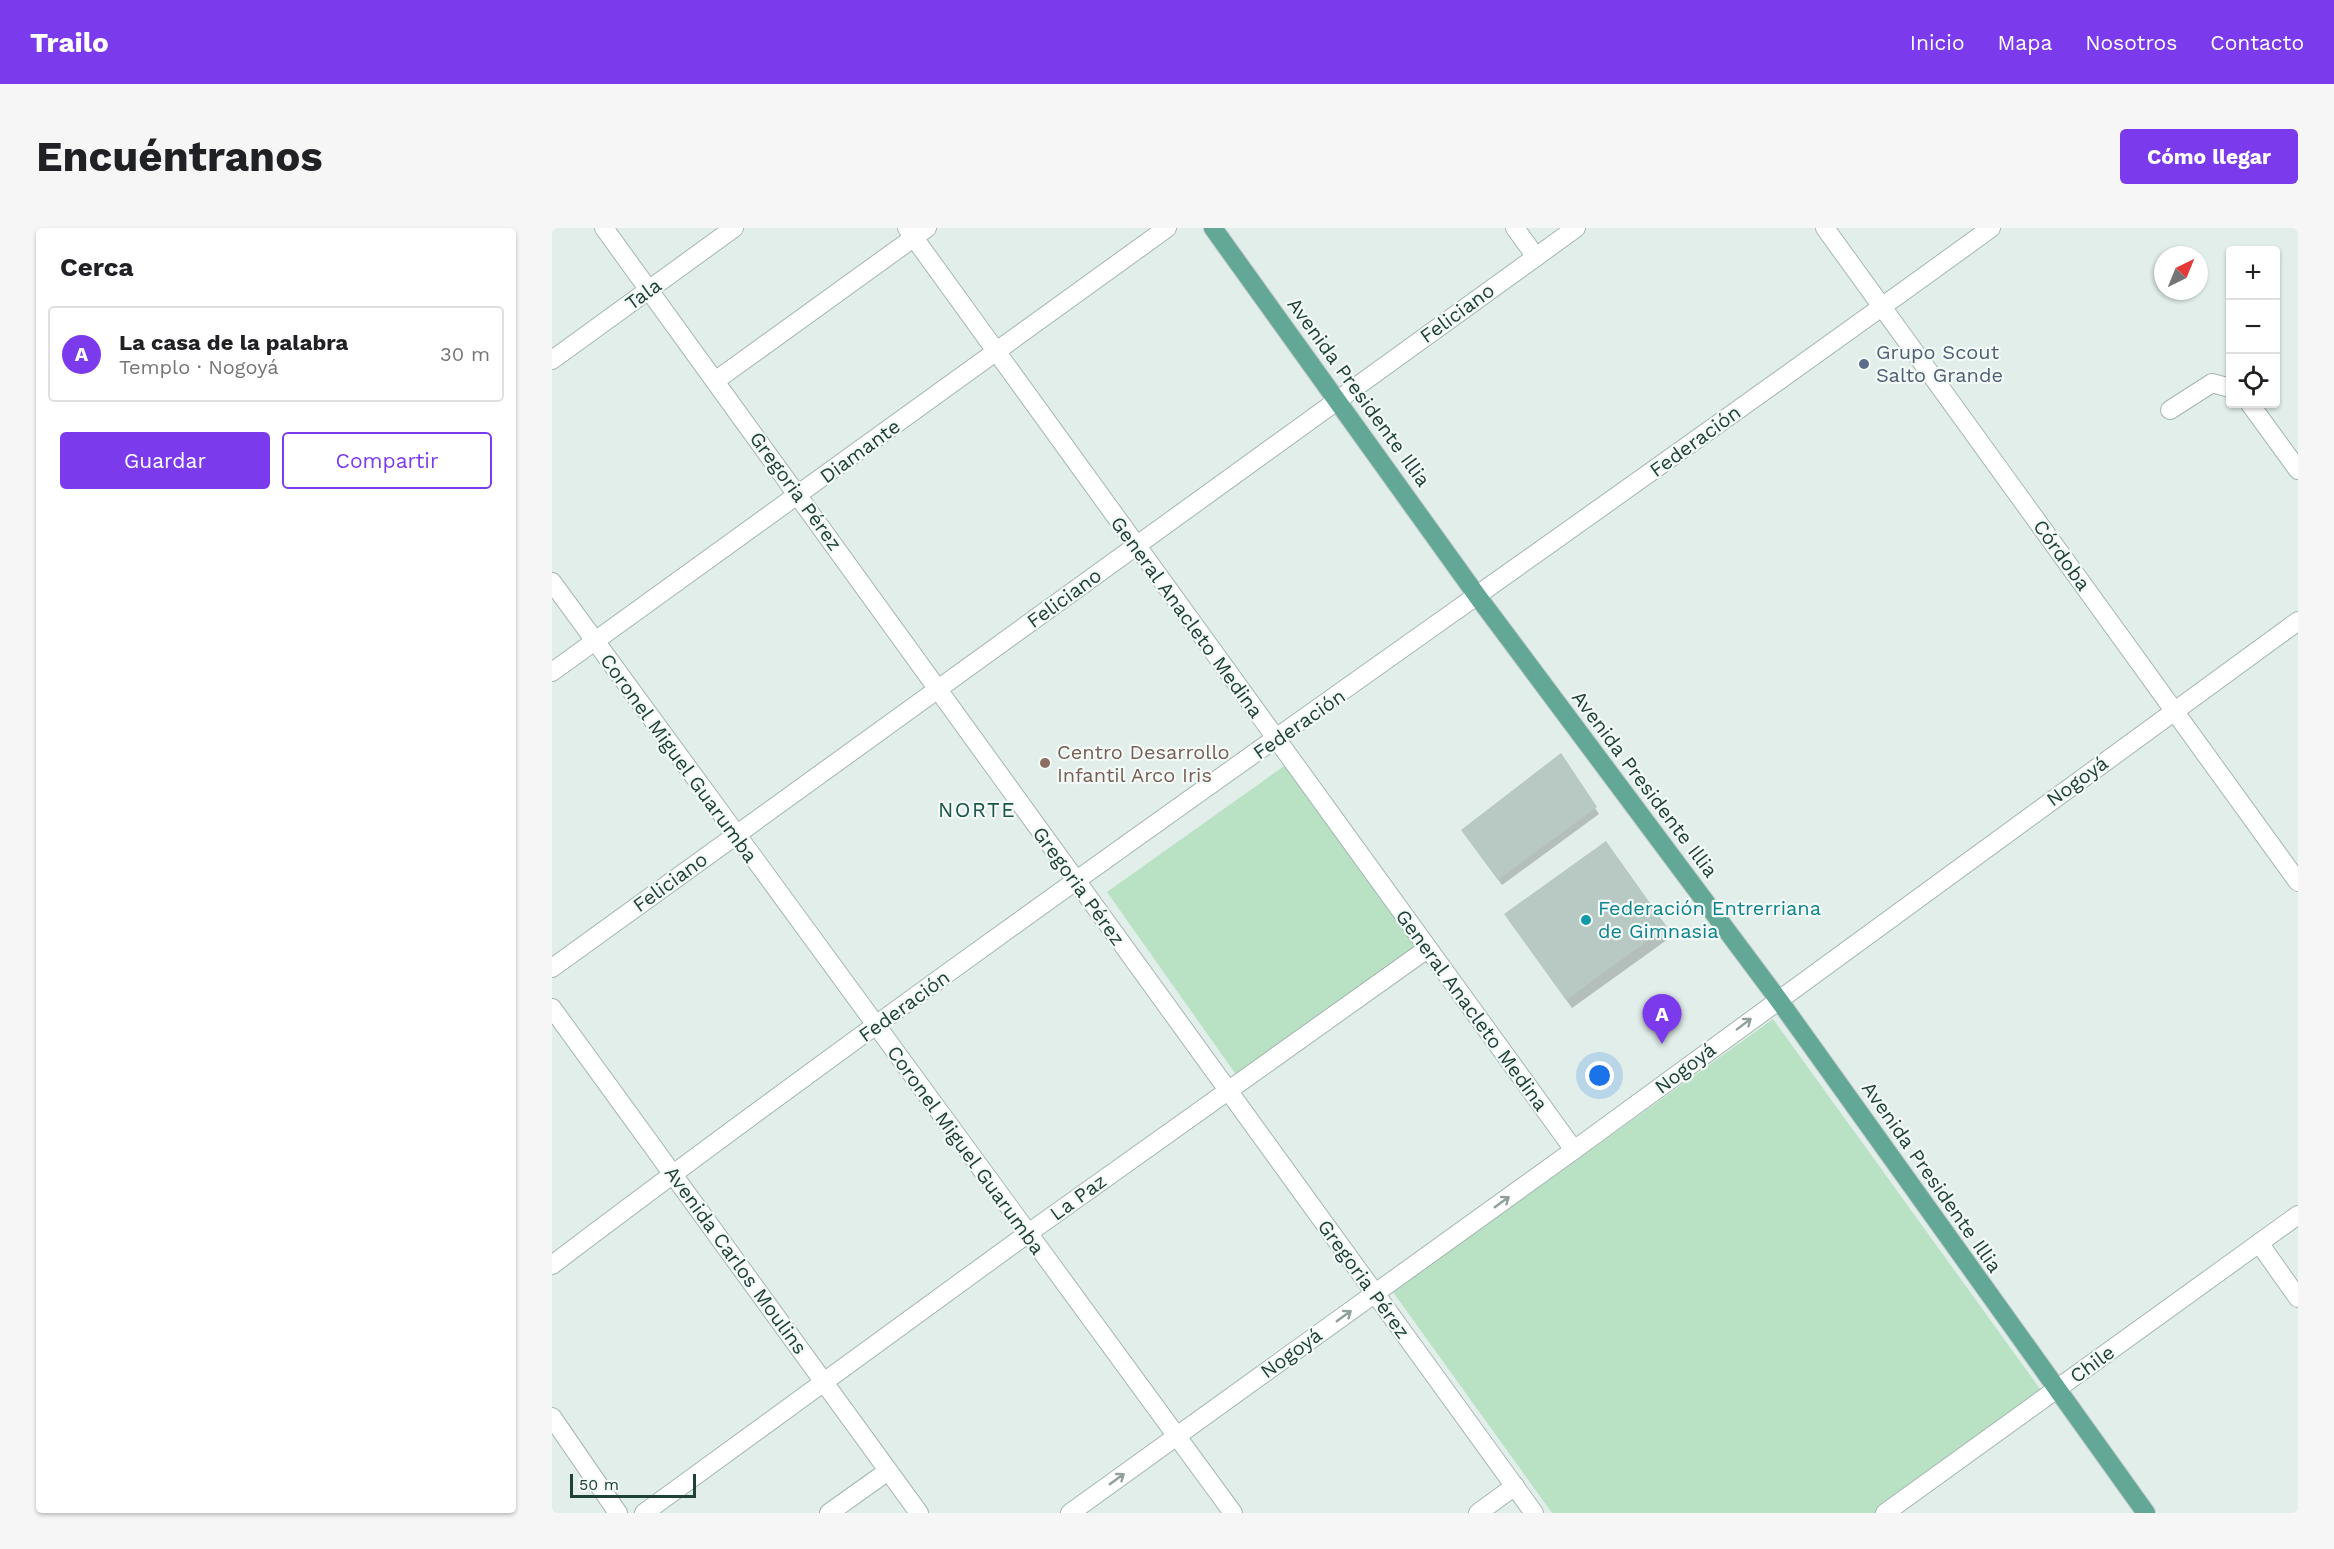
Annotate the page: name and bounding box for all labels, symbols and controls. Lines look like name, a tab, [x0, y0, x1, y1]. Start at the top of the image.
text: Trailo	[30, 26, 109, 59]
text: Inicio	[1910, 30, 1965, 55]
text: Mapa	[1998, 30, 2052, 55]
text: Nosotros	[2085, 30, 2177, 55]
text: Contacto	[2210, 30, 2304, 55]
button: Cómo llegar	[2120, 129, 2298, 184]
text: Encuéntranos	[36, 132, 323, 181]
north arrow	[2154, 246, 2208, 300]
map controls	[2226, 246, 2280, 408]
button: +	[2226, 246, 2280, 300]
text: Cerca	[60, 252, 134, 282]
street label: Tala	[620, 273, 666, 315]
street label: Feliciano	[1415, 278, 1499, 348]
street label: Avenida Presidente Illia	[1282, 293, 1436, 491]
button: −	[2226, 300, 2280, 354]
text: La casa de la palabra	[119, 330, 348, 355]
place label: Grupo Scout Salto Grande	[1876, 340, 2003, 387]
text: A	[75, 342, 88, 366]
text: 30 m	[440, 342, 490, 366]
button: locate	[2226, 354, 2280, 408]
text: Templo · Nogoyá	[119, 355, 279, 379]
marker: Grupo Scout Salto Grande	[1857, 357, 1871, 371]
street label: Federación	[1645, 400, 1745, 482]
street label: Diamante	[815, 414, 905, 488]
street label: Gregoria Pérez	[745, 427, 847, 555]
button: Guardar	[60, 432, 270, 489]
button: Compartir	[282, 432, 492, 489]
street label: General Anacleto Medina	[1106, 512, 1268, 722]
street label: Córdoba	[2028, 515, 2096, 595]
street label: Feliciano	[1022, 563, 1106, 633]
street label: Coronel Miguel Guarumba	[595, 649, 763, 867]
street label: Federación	[1248, 684, 1350, 764]
street label: Avenida Presidente Illia	[1567, 686, 1723, 882]
place label: Centro Desarrollo Infantil Arco Iris	[1057, 740, 1230, 787]
street label: Nogoyá	[2042, 751, 2112, 811]
marker: Centro Desarrollo Infantil Arco Iris	[1038, 756, 1052, 770]
district label: NORTE	[938, 797, 1016, 822]
street label: Gregoria Pérez	[1028, 822, 1130, 950]
street label: Feliciano	[628, 847, 712, 917]
place label: Federación Entrerriana de Gimnasia	[1598, 896, 1821, 943]
street label: General Anacleto Medina	[1391, 905, 1553, 1115]
marker: Federación Entrerriana de Gimnasia	[1579, 913, 1593, 927]
street label: Federación	[854, 965, 954, 1047]
pin: A	[1642, 994, 1682, 1044]
one-way arrow	[1736, 1018, 1752, 1031]
street label: Nogoyá	[1650, 1037, 1720, 1099]
street label: Coronel Miguel Guarumba	[882, 1041, 1050, 1259]
your location	[1585, 1061, 1614, 1090]
street label: Avenida Presidente Illia	[1857, 1077, 2007, 1277]
street label: Avenida Carlos Moulins	[660, 1161, 812, 1359]
street label: La Paz	[1045, 1169, 1111, 1225]
one-way arrow	[1494, 1196, 1510, 1208]
street label: Gregoria Pérez	[1313, 1215, 1415, 1343]
one-way arrow	[1335, 1310, 1351, 1322]
street label: Nogoyá	[1256, 1323, 1326, 1383]
street label: Chile	[2065, 1340, 2119, 1388]
scale bar	[570, 1471, 696, 1498]
one-way arrow	[1109, 1472, 1125, 1485]
text: 50 m	[579, 1475, 619, 1494]

